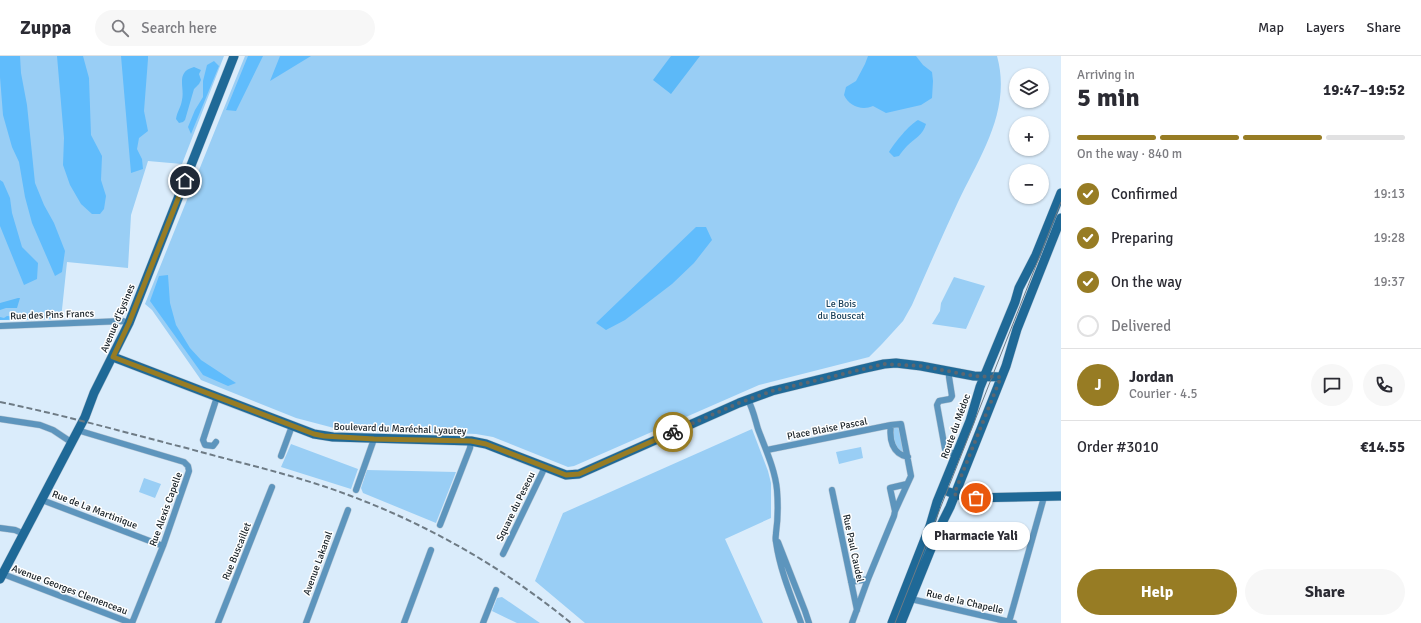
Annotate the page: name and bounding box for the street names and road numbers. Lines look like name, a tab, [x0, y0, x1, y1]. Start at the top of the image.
street label: Avenue d'Eysines	[98, 282, 138, 354]
street label: Rue des Pins Francs	[10, 308, 95, 322]
street label: Route du Médoc	[939, 392, 973, 461]
street label: Place Blaise Pascal	[786, 415, 868, 443]
street label: Boulevard du Maréchal Lyautey	[333, 421, 467, 437]
street label: Square du Peseou	[494, 470, 538, 543]
street label: Rue Alexis Capelle	[147, 471, 185, 548]
street label: Rue de La Martinique	[50, 488, 139, 532]
street label: Rue Paul Caudel	[840, 513, 866, 583]
street label: Rue Buscaillet	[220, 520, 254, 582]
street label: Avenue Lakanal	[301, 530, 335, 597]
street label: Avenue Georges Clemenceau	[10, 562, 129, 618]
street label: Rue de la Chapelle	[925, 587, 1004, 617]

